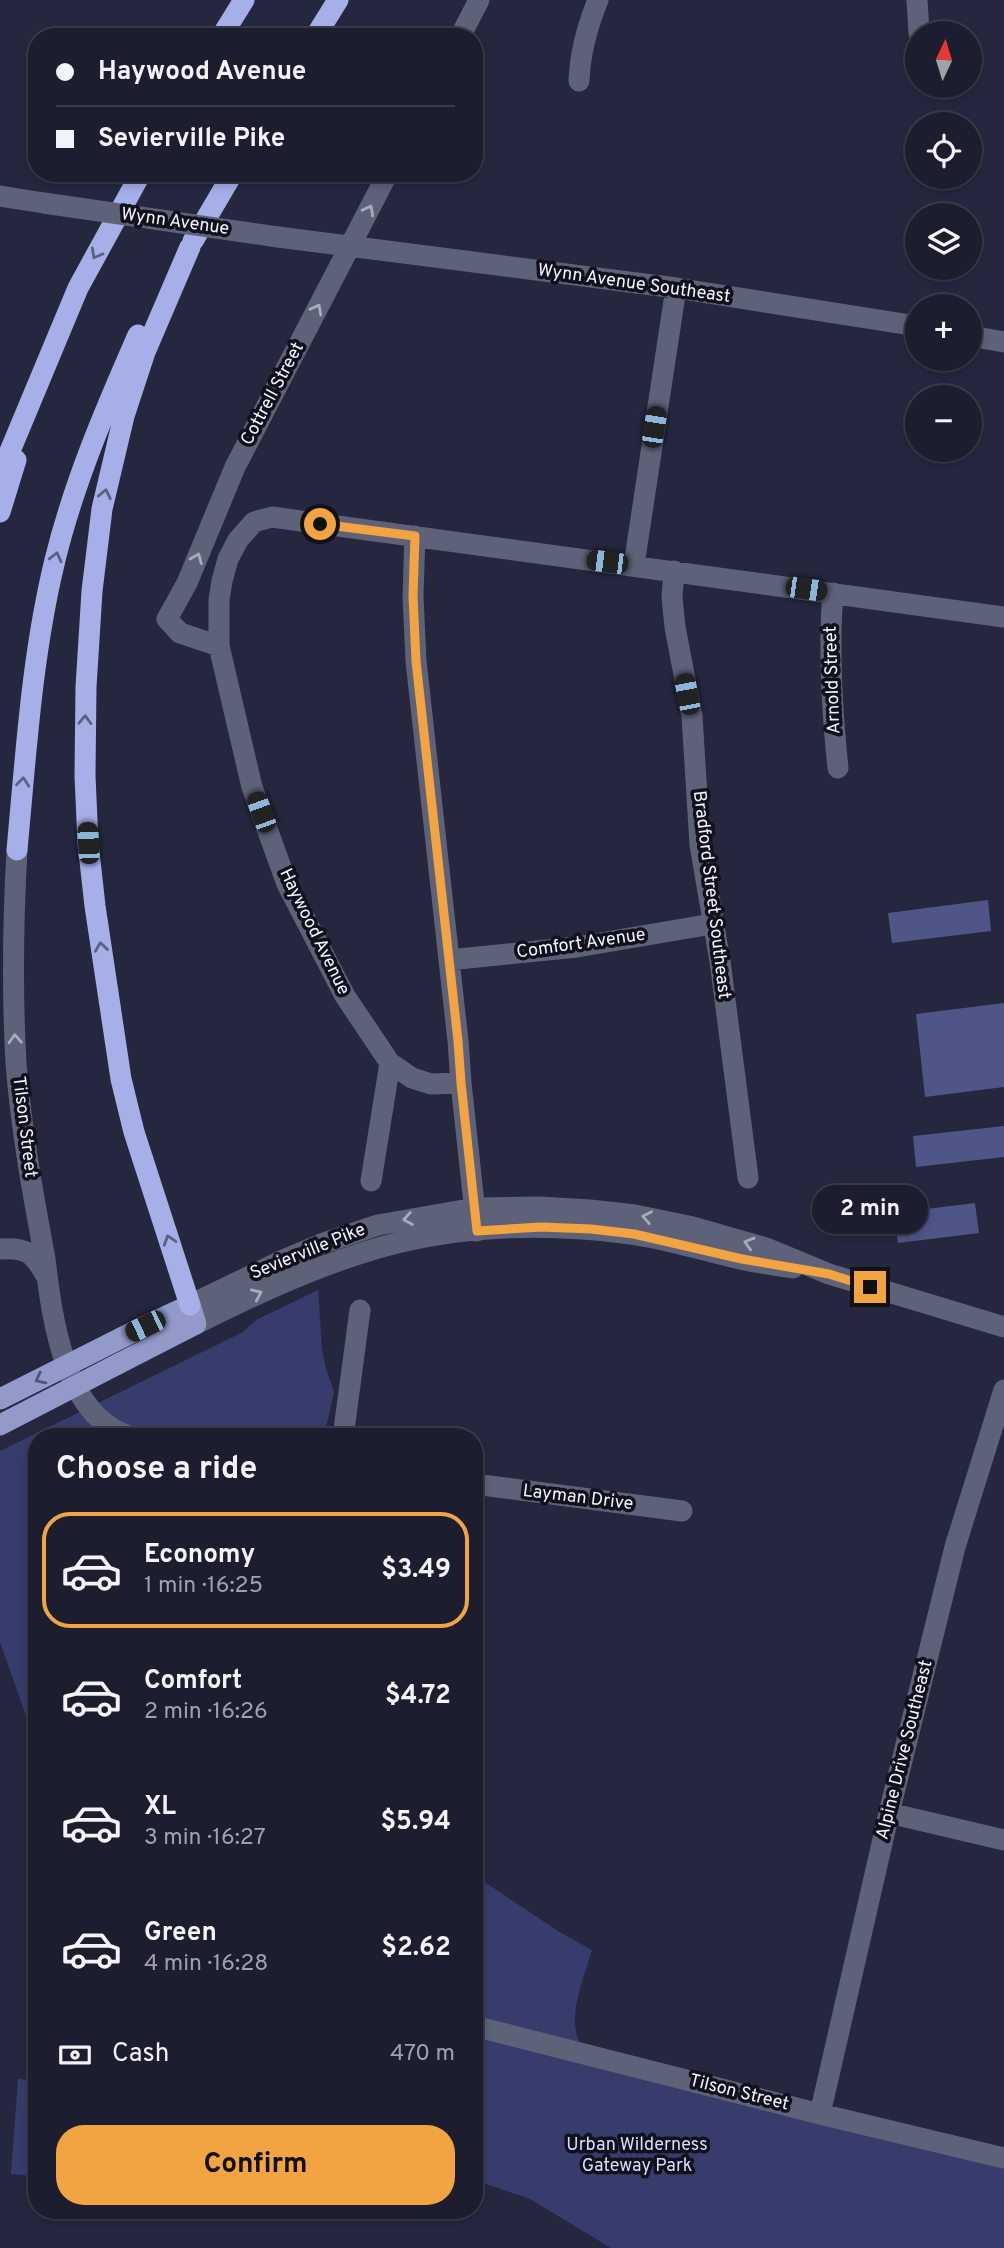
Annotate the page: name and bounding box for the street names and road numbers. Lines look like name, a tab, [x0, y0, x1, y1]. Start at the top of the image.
street label: Wynn Avenue	[120, 203, 230, 241]
street label: Wynn Avenue Southeast	[536, 259, 732, 309]
street label: Cottrell Street	[236, 338, 310, 450]
street label: Arnold Street	[820, 626, 846, 734]
street label: Bradford Street Southeast	[687, 789, 735, 1001]
street label: Haywood Avenue	[273, 865, 355, 999]
street label: Comfort Avenue	[515, 924, 647, 964]
street label: Tilson Street	[6, 1075, 42, 1179]
street label: Sevierville Pike	[247, 1218, 369, 1286]
street label: Layman Drive	[521, 1480, 635, 1516]
street label: Alpine Drive Southeast	[872, 1658, 938, 1842]
street label: Tilson Street	[687, 2070, 791, 2116]

